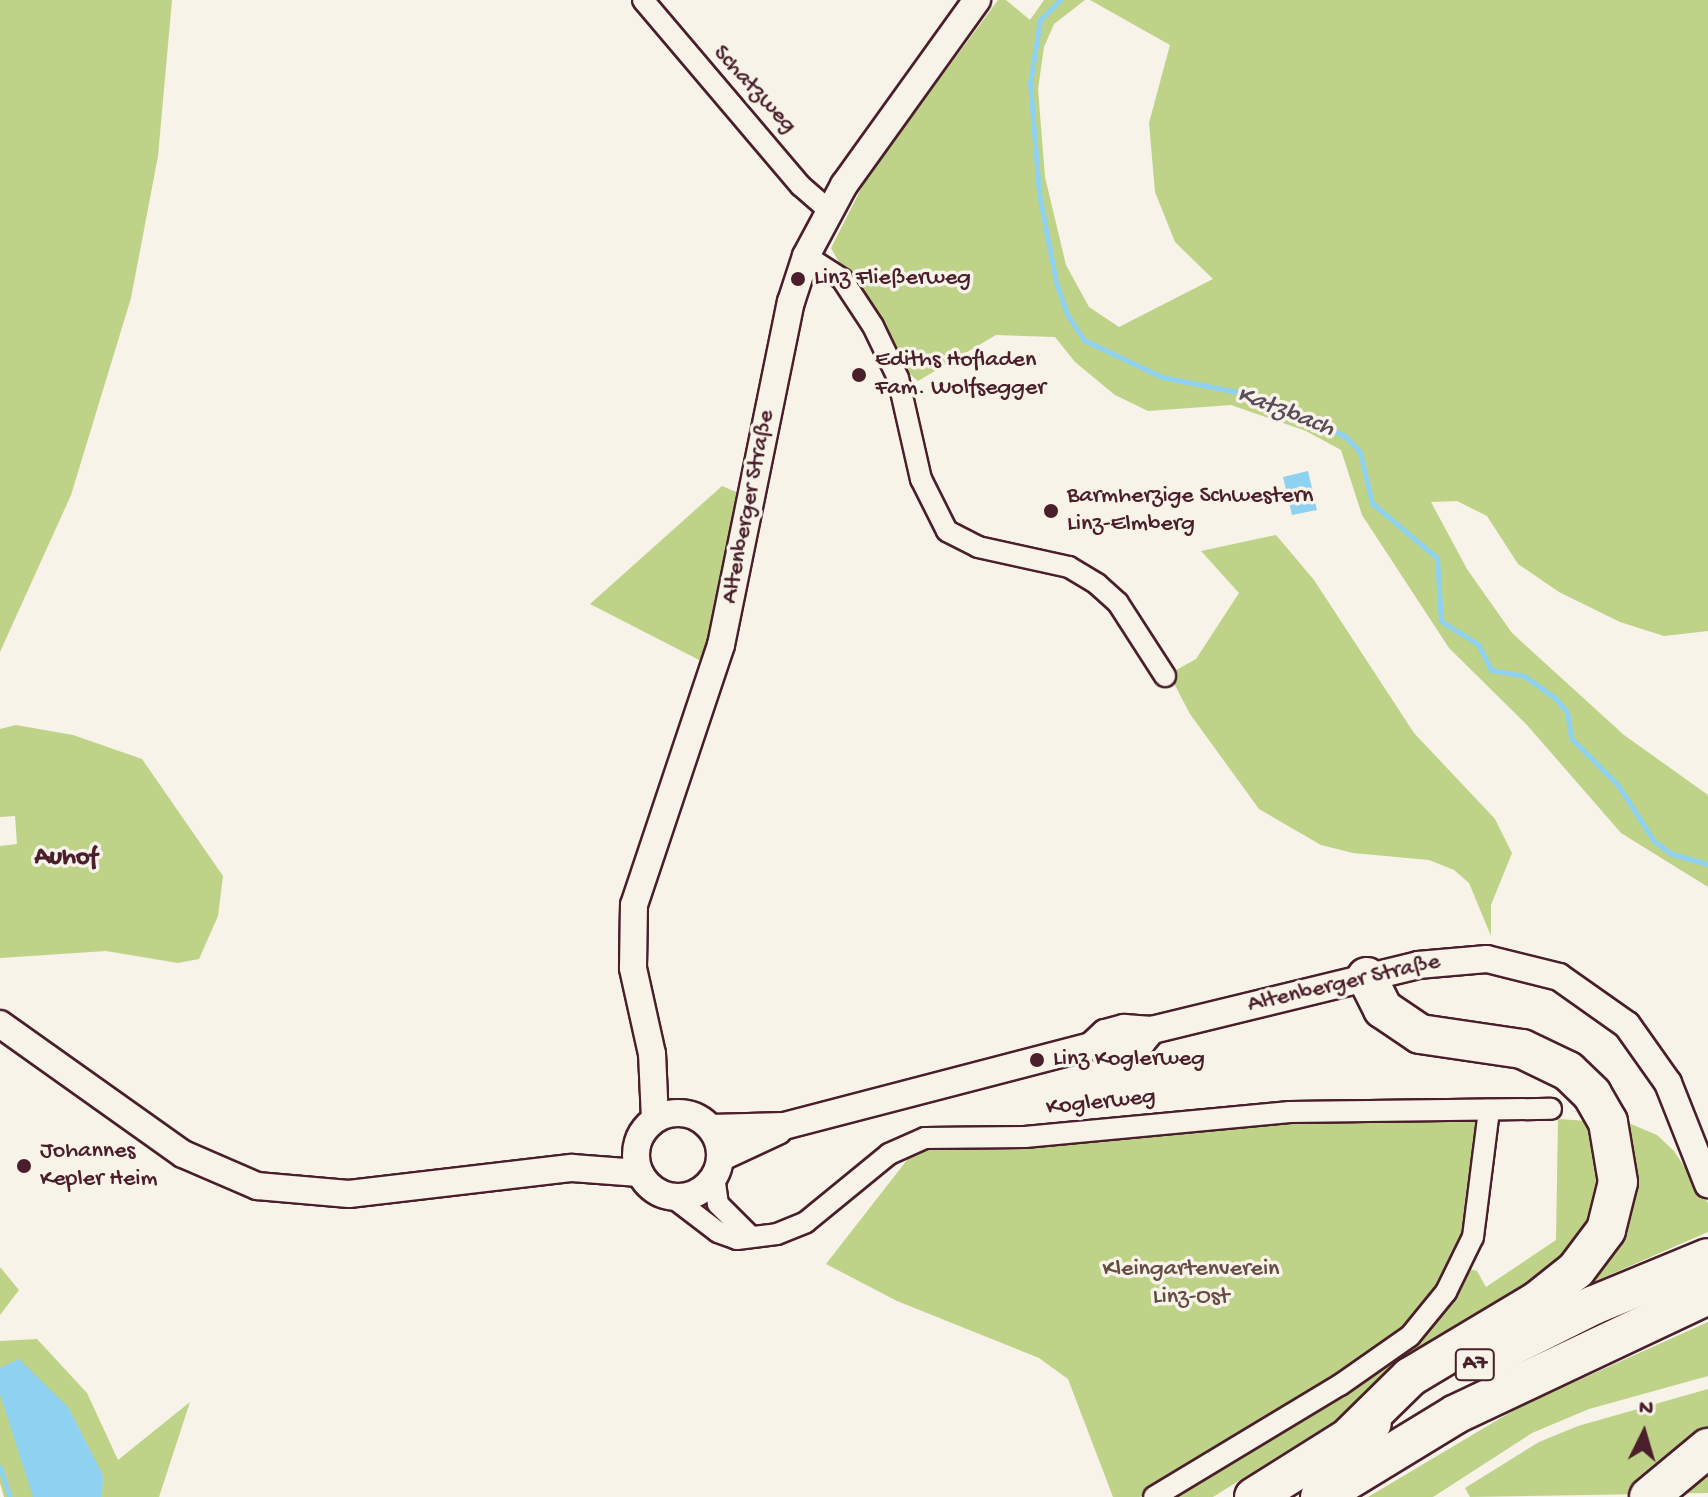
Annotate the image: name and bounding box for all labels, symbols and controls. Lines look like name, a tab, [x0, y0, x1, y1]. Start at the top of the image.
street label: Schatzweg	[706, 40, 802, 140]
place label: Linz Fließerweg	[814, 265, 971, 293]
marker: Linz Fließerweg	[789, 270, 807, 288]
place label: Ediths Hofladen Fam. Wolfsegger	[875, 347, 1046, 403]
marker: Ediths Hofladen Fam. Wolfsegger	[850, 366, 868, 384]
water label: Katzbach	[1232, 380, 1338, 446]
street label: Altenberger Straße	[716, 408, 782, 606]
place label: Barmherzige Schwestern Linz-Elmberg	[1067, 483, 1313, 539]
marker: Barmherzige Schwestern Linz-Elmberg	[1042, 502, 1060, 520]
district label: Auhof	[35, 843, 97, 875]
street label: Altenberger Straße	[1245, 948, 1443, 1020]
place label: Linz Koglerweg	[1053, 1046, 1205, 1074]
marker: Linz Koglerweg	[1028, 1051, 1046, 1069]
street label: Koglerweg	[1045, 1083, 1157, 1123]
place label: Johannes Kepler Heim	[40, 1138, 158, 1194]
marker: Johannes Kepler Heim	[15, 1157, 33, 1175]
park label: Kleingartenverein Linz-Ost	[1102, 1256, 1280, 1312]
road number: A7	[1453, 1347, 1497, 1383]
north arrow	[1604, 1393, 1684, 1473]
text: N	[1638, 1396, 1654, 1423]

